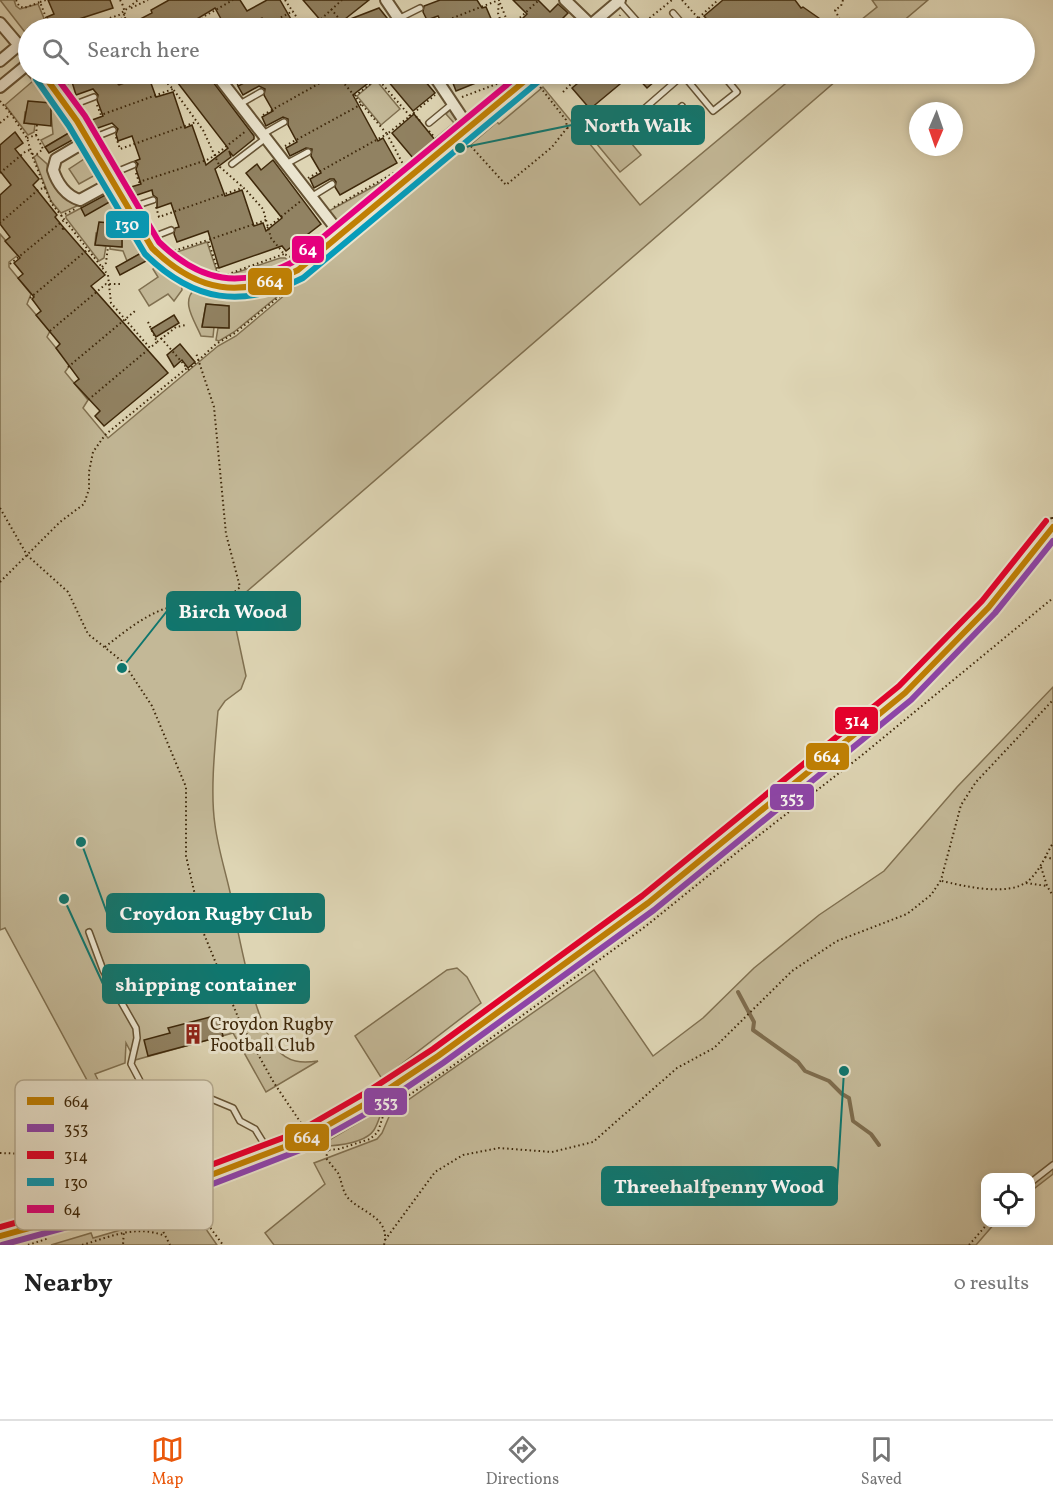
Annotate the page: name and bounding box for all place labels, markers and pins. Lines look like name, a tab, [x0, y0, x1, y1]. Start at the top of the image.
callout: North Walk	[572, 106, 704, 144]
callout: Birch Wood	[167, 592, 300, 630]
callout: Croydon Rugby Club	[107, 894, 324, 932]
callout: shipping container	[103, 965, 309, 1003]
place label: Croydon Rugby Football Club	[210, 1013, 334, 1059]
building icon: Croydon Rugby Football Club	[181, 1022, 205, 1046]
callout: Threehalfpenny Wood	[602, 1167, 837, 1205]

